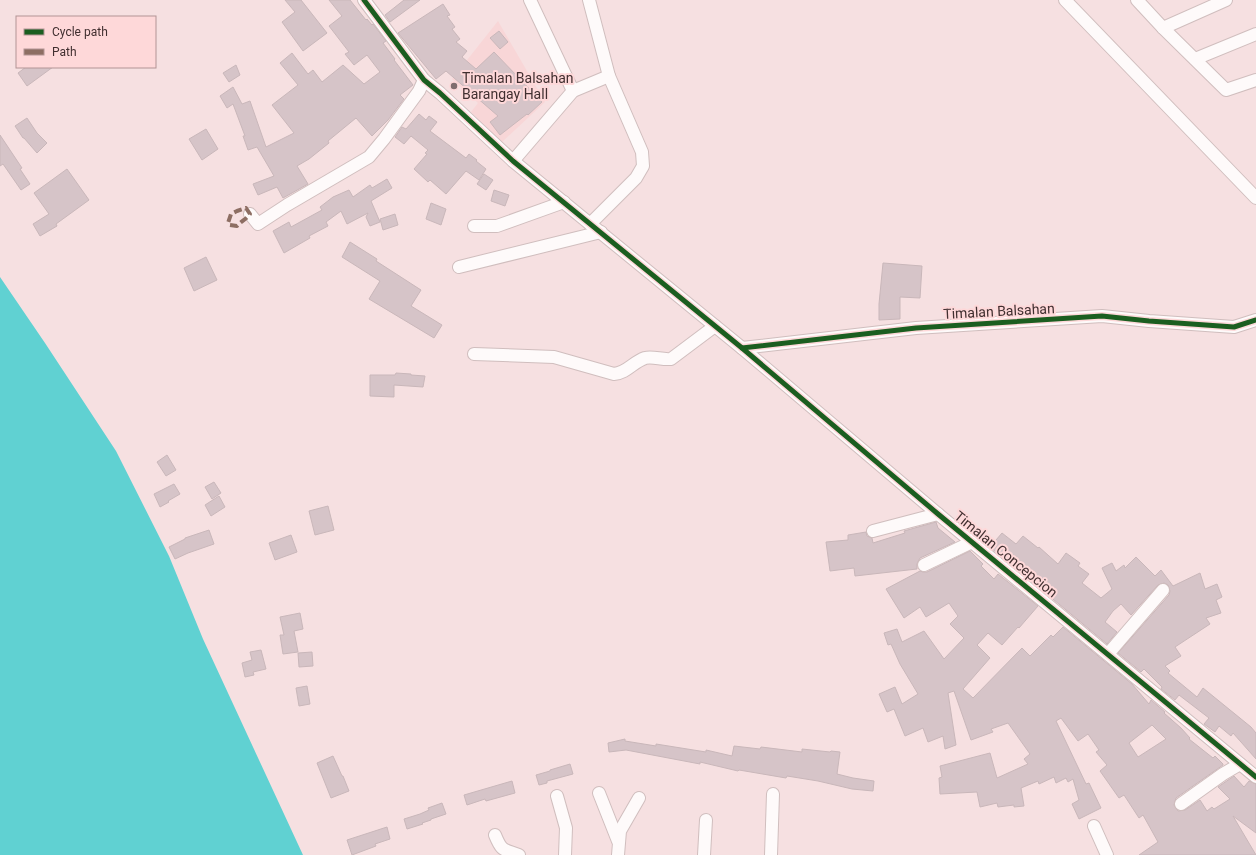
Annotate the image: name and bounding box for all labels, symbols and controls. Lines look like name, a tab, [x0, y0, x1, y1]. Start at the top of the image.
legend	[16, 16, 156, 68]
text: Cycle path	[52, 25, 108, 39]
text: Path	[52, 45, 77, 59]
place label: Timalan Balsahan Barangay Hall	[462, 70, 574, 102]
marker: Timalan Balsahan Barangay Hall	[449, 81, 459, 91]
street label: Timalan Balsahan	[943, 300, 1055, 322]
street label: Timalan Concepcion	[951, 508, 1061, 600]

